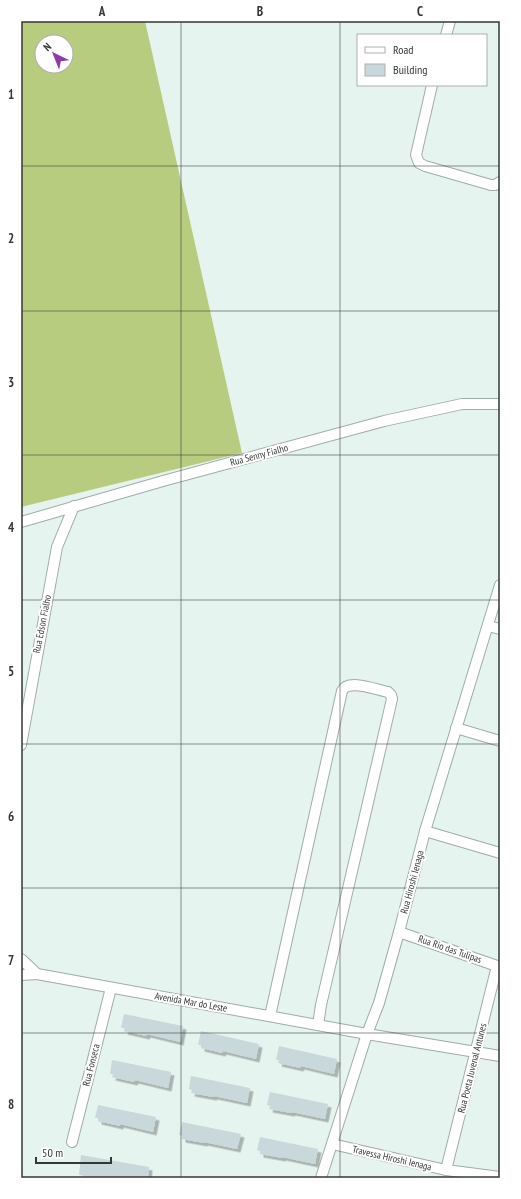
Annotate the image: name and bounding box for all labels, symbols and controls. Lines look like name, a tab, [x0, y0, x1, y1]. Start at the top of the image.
text: A	[98, 3, 106, 20]
text: B	[257, 3, 263, 20]
text: C	[417, 3, 423, 20]
north arrow	[34, 34, 74, 74]
legend	[357, 34, 487, 86]
text: N	[40, 40, 54, 54]
text: Road	[393, 42, 413, 57]
text: Building	[393, 62, 428, 77]
text: 1	[8, 86, 14, 103]
text: 2	[8, 230, 14, 247]
text: 3	[8, 374, 14, 391]
street label: Rua Senny Fialho	[229, 441, 289, 469]
text: 4	[8, 519, 15, 536]
street label: Rua Edson Fialho	[30, 594, 54, 654]
text: 5	[8, 663, 14, 680]
text: 6	[8, 808, 14, 825]
street label: Rua Hiroshi Ienaga	[397, 849, 427, 915]
street label: Rua Rio das Tulipas	[416, 932, 484, 966]
text: 7	[8, 952, 14, 969]
street label: Avenida Mar do Leste	[154, 989, 228, 1015]
street label: Rua Poeta Juvenal Antunes	[455, 1021, 490, 1114]
street label: Rua Fonseca	[79, 1043, 103, 1087]
text: 8	[8, 1096, 14, 1113]
scale bar	[36, 1139, 111, 1165]
street label: Travessa Hiroshi Ienaga	[351, 1143, 433, 1173]
text: 50 m	[42, 1145, 63, 1160]

